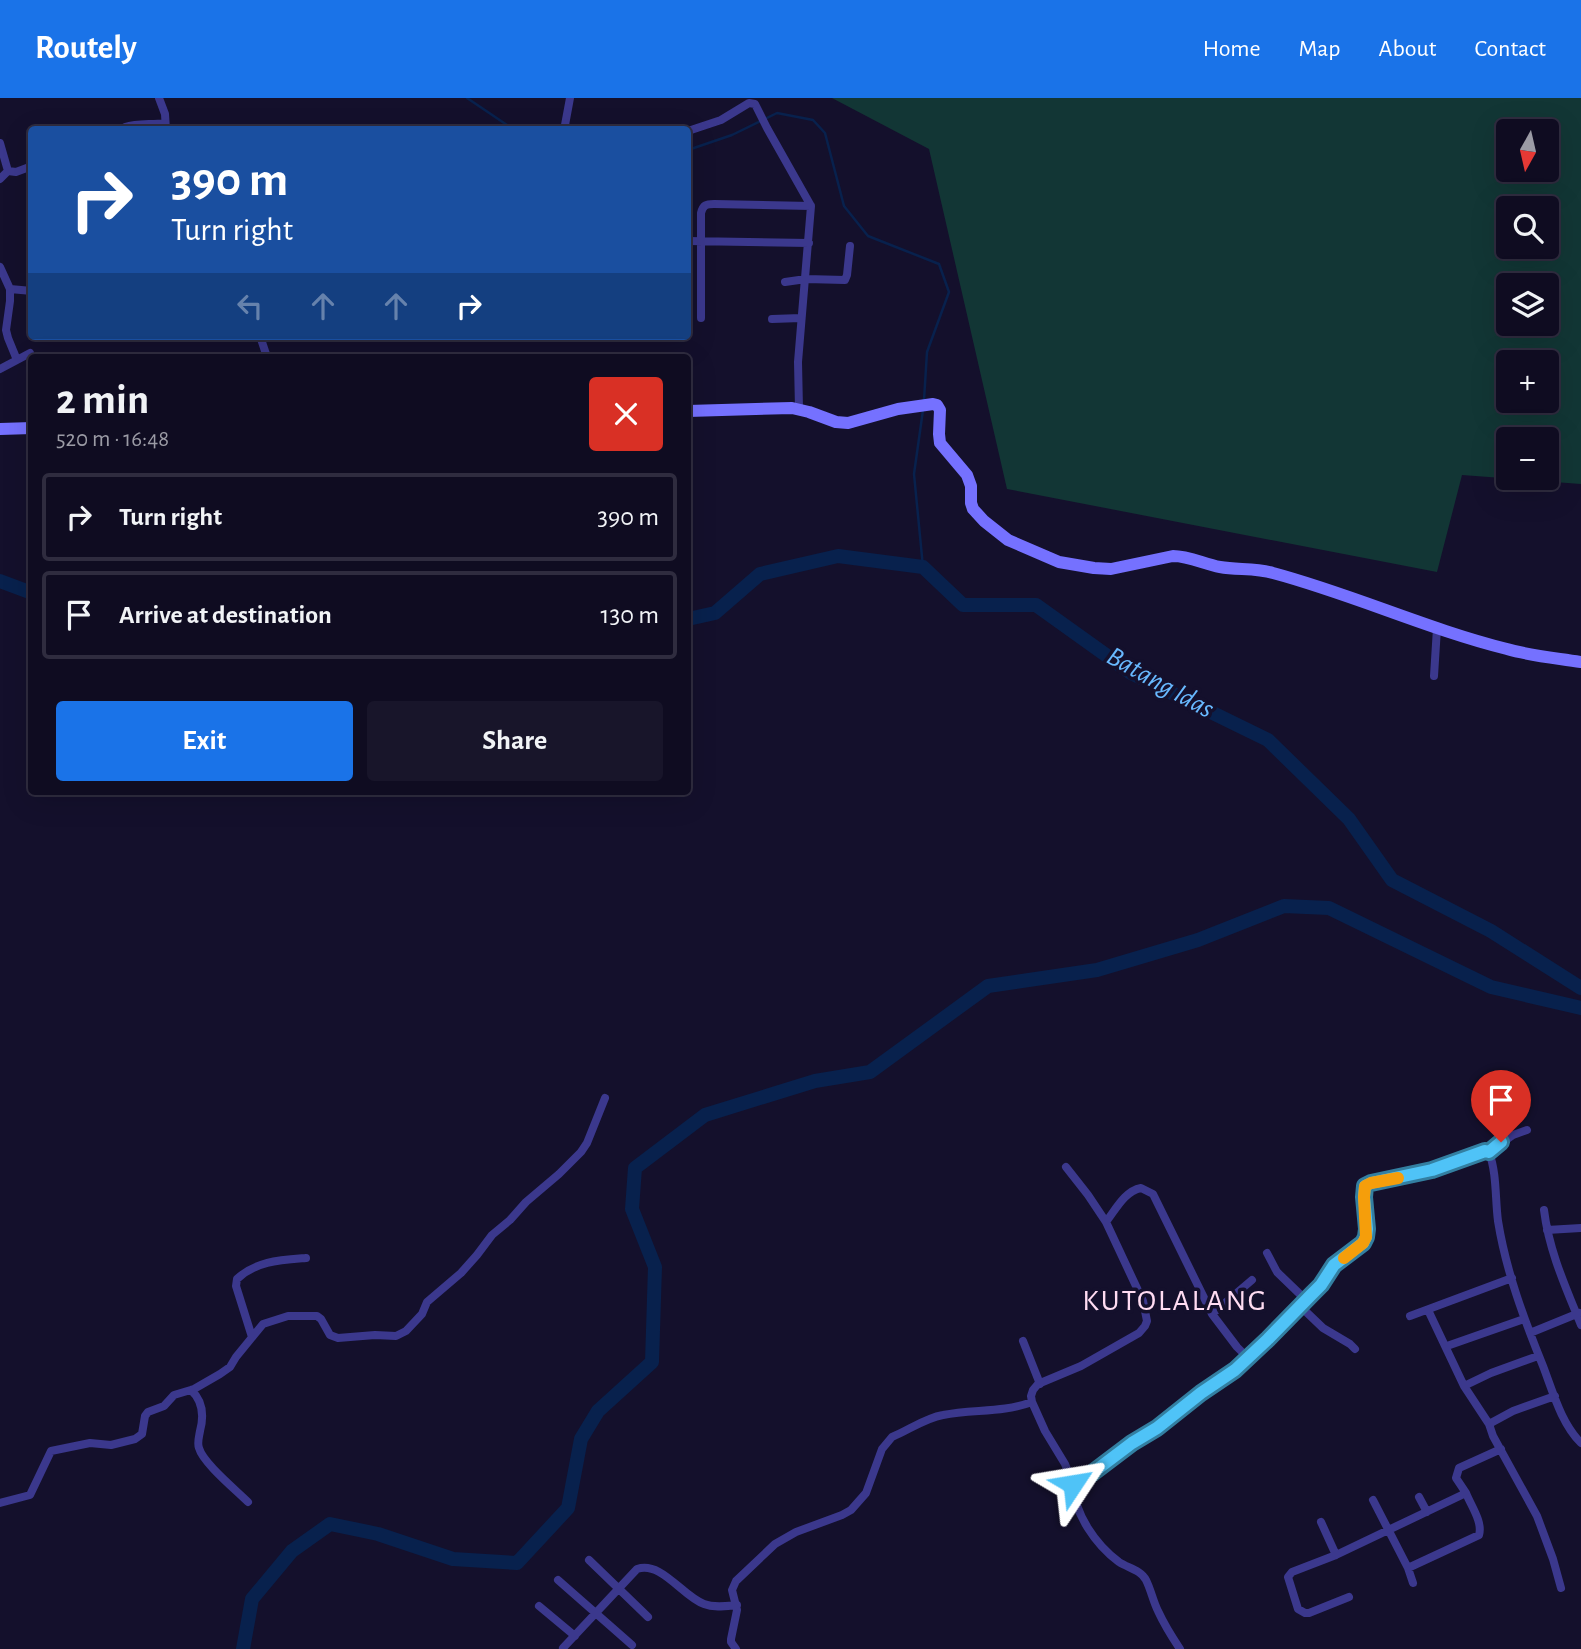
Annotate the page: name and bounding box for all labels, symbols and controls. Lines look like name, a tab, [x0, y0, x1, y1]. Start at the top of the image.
text: Routely	[35, 32, 137, 65]
text: Home	[1203, 37, 1261, 61]
text: Map	[1299, 37, 1341, 61]
text: About	[1379, 37, 1436, 61]
text: Contact	[1474, 37, 1546, 61]
north arrow	[1496, 119, 1559, 182]
map controls	[1496, 119, 1559, 490]
icon: right	[56, 154, 147, 245]
text: 390 m	[171, 156, 288, 205]
button: search	[1496, 196, 1559, 259]
text: Turn right	[171, 214, 293, 246]
button: layers	[1496, 273, 1559, 336]
icon: left	[231, 287, 269, 325]
icon: ahead	[304, 287, 342, 325]
icon: ahead	[377, 287, 415, 325]
icon: right	[450, 287, 488, 325]
button: +	[1496, 350, 1559, 413]
button: close	[589, 377, 663, 451]
text: 2 min	[56, 379, 149, 421]
button: −	[1496, 427, 1559, 490]
text: 520 m · 16:48	[56, 428, 169, 451]
icon: right	[60, 498, 98, 536]
text: Turn right	[119, 504, 222, 530]
text: 390 m	[597, 504, 659, 530]
icon: arrive	[60, 596, 98, 634]
text: Arrive at destination	[119, 602, 332, 628]
text: 130 m	[601, 602, 659, 628]
water label: Batang Idas	[1102, 642, 1218, 724]
button: Exit	[56, 701, 353, 781]
button: Share	[367, 701, 663, 781]
pin	[1471, 1070, 1531, 1142]
icon: arrive	[1482, 1081, 1520, 1119]
district label: KUTOLALANG	[1082, 1286, 1268, 1316]
position arrow	[1036, 1447, 1110, 1521]

